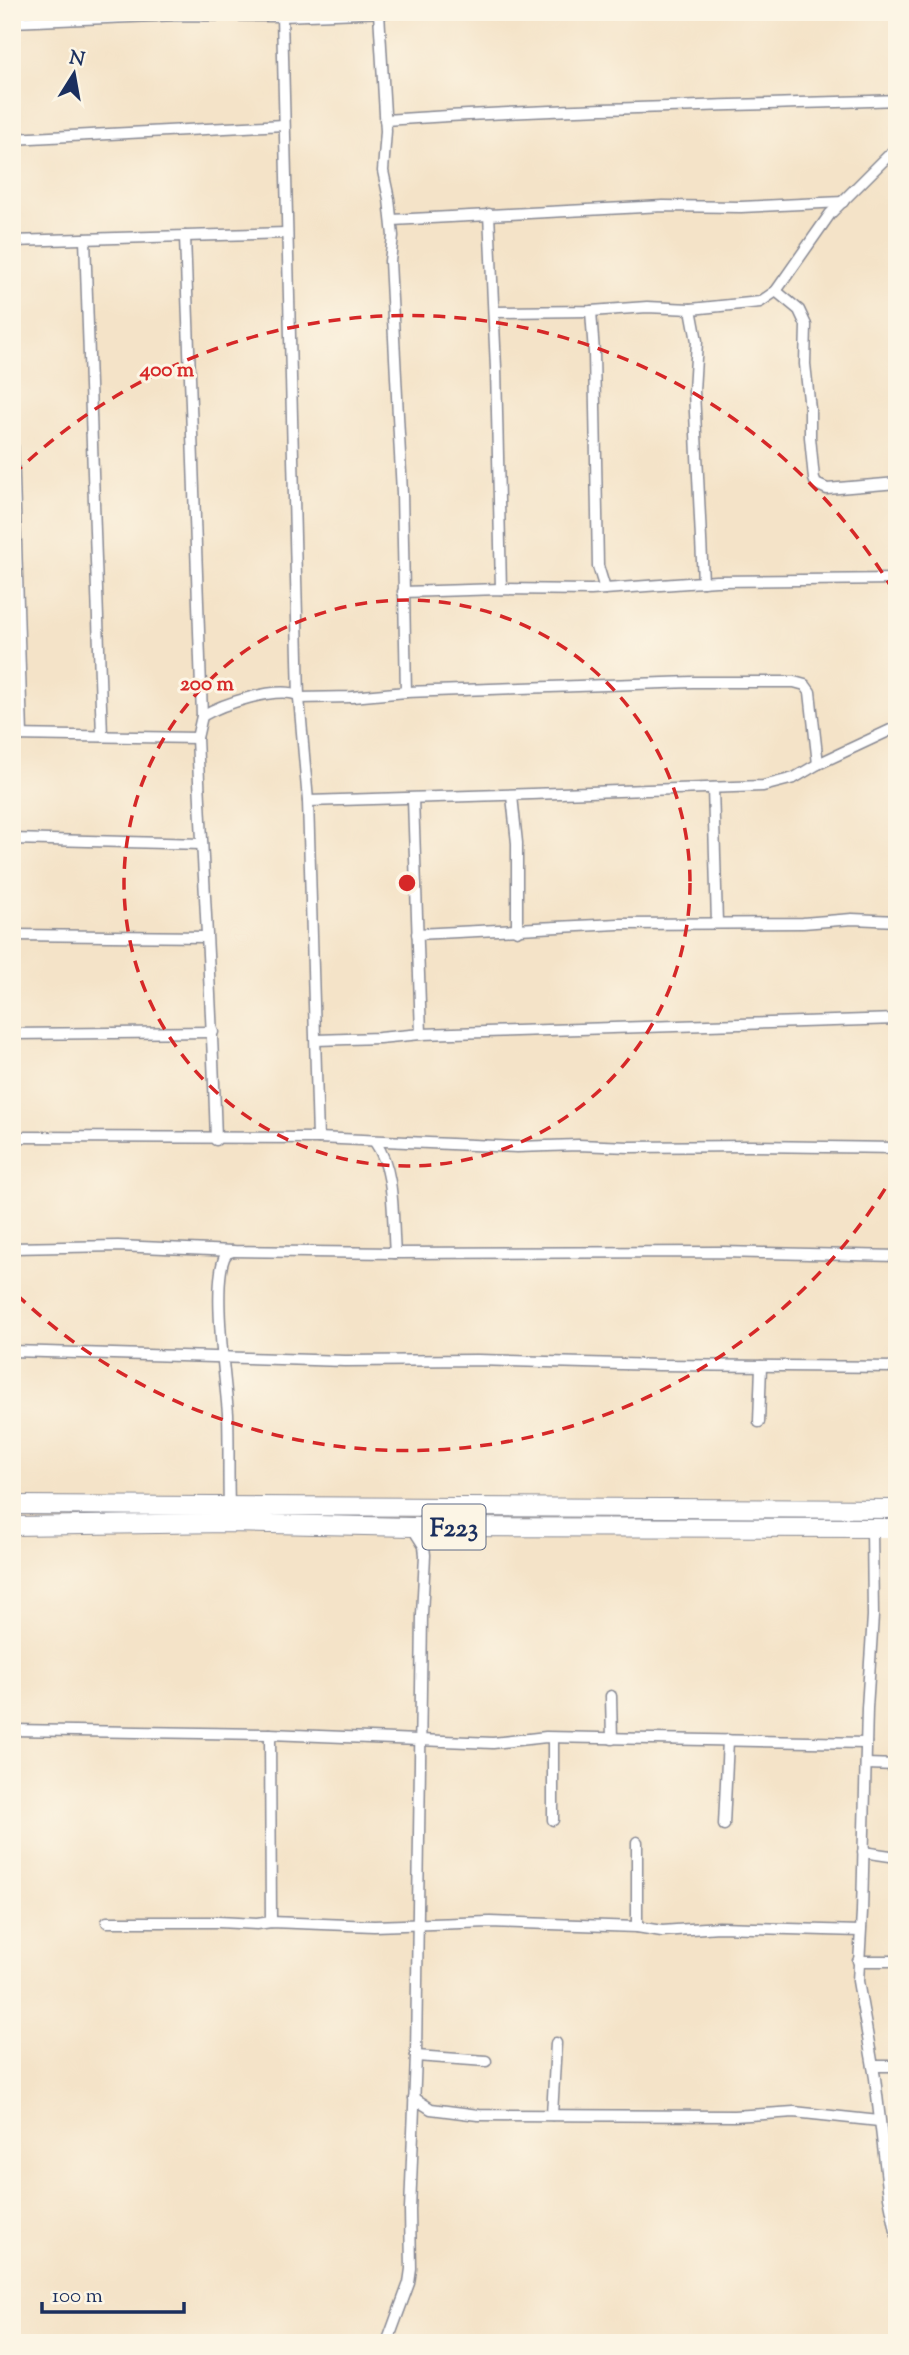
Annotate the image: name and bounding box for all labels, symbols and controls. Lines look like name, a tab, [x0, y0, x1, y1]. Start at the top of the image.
north arrow	[38, 38, 108, 108]
text: N	[67, 45, 87, 74]
text: 400 m	[139, 356, 195, 386]
text: 200 m	[180, 670, 235, 700]
centre of rings	[395, 871, 419, 895]
road number: F223	[422, 1504, 486, 1550]
scale bar	[42, 2271, 184, 2315]
text: 100 m	[52, 2282, 103, 2312]

